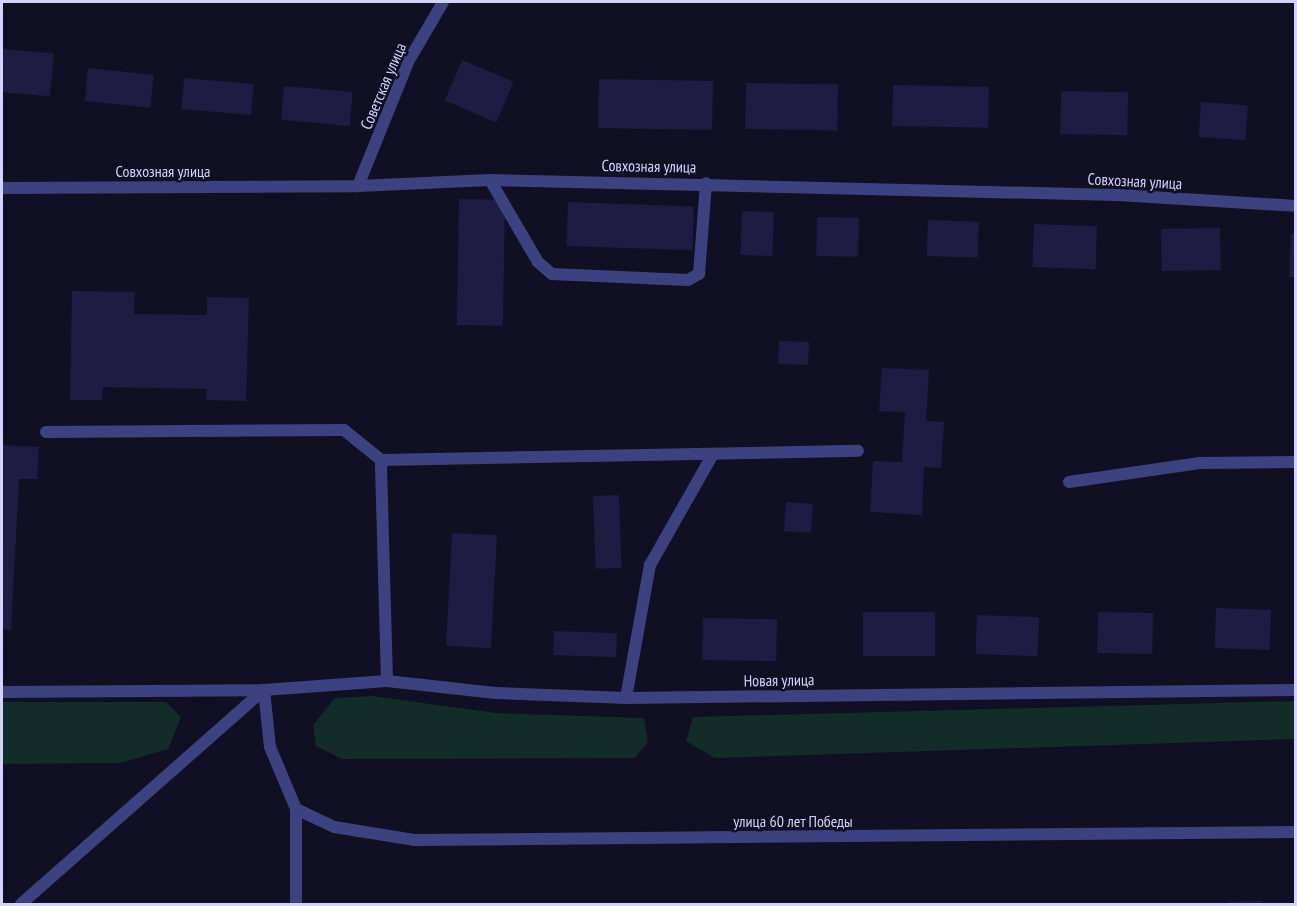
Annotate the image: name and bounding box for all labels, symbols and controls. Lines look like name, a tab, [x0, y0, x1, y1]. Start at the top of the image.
street label: Советская улица	[356, 40, 410, 132]
street label: Совхозная улица	[601, 156, 697, 176]
street label: Совхозная улица	[116, 161, 210, 181]
street label: Совхозная улица	[1087, 169, 1183, 193]
street label: Новая улица	[743, 670, 815, 690]
street label: улица 60 лет Победы	[733, 811, 853, 831]

